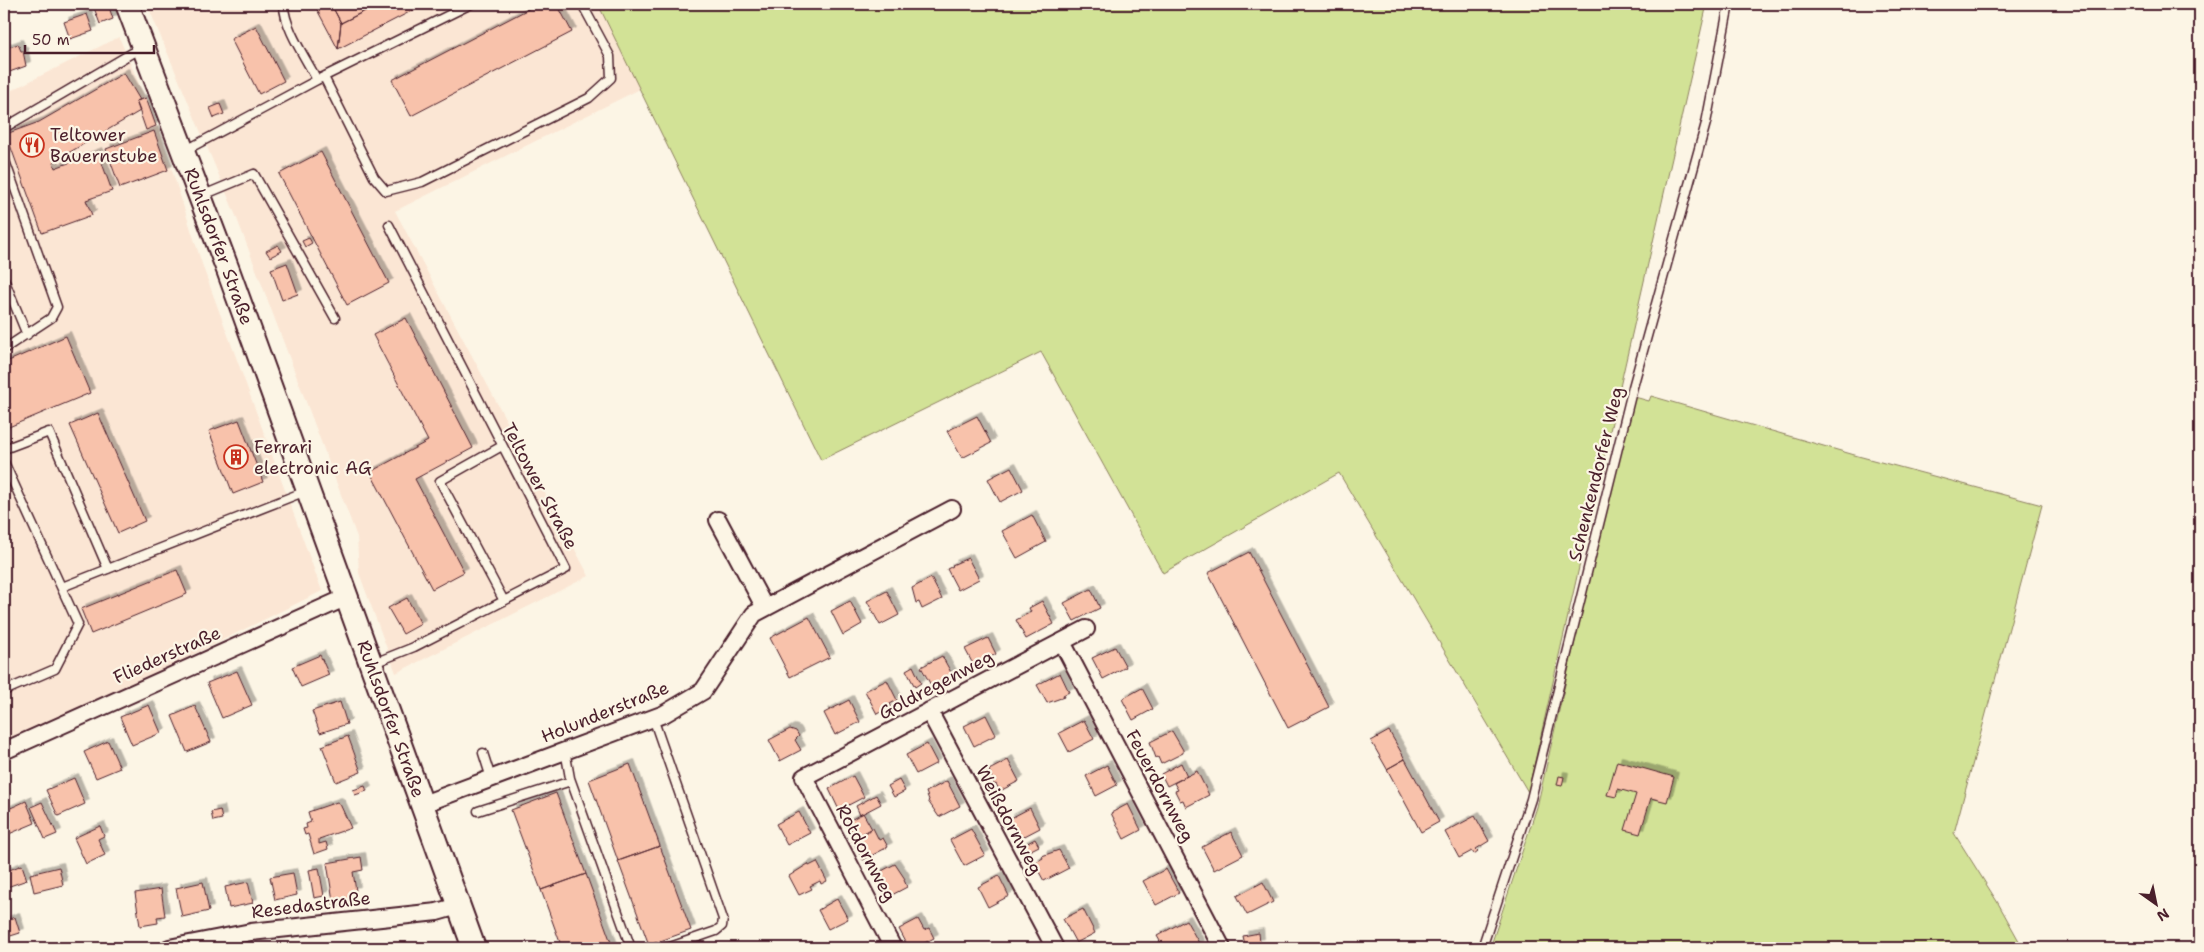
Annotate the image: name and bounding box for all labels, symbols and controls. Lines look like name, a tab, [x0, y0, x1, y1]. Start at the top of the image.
scale bar	[25, 22, 154, 54]
text: 50 m	[32, 30, 70, 50]
place label: Teltower Bauernstube	[50, 123, 157, 168]
restaurant icon: Teltower Bauernstube	[19, 132, 45, 158]
street label: Ruhlsdorfer Straße	[178, 164, 259, 328]
street label: Schenkendorfer Weg	[1563, 384, 1629, 564]
street label: Teltower Straße	[497, 419, 583, 553]
place label: Ferrari electronic AG	[254, 435, 372, 480]
building icon: Ferrari electronic AG	[223, 444, 249, 470]
street label: Fliederstraße	[109, 621, 225, 689]
street label: Ruhlsdorfer Straße	[351, 637, 430, 801]
street label: Goldregenweg	[875, 645, 997, 725]
street label: Holunderstraße	[538, 675, 672, 749]
street label: Feuerdornweg	[1120, 726, 1200, 846]
street label: Weißdornweg	[970, 761, 1048, 879]
street label: Rotdornweg	[830, 800, 902, 906]
north arrow	[2132, 880, 2182, 930]
street label: Resedastraße	[250, 886, 372, 924]
text: N	[2154, 904, 2173, 925]

